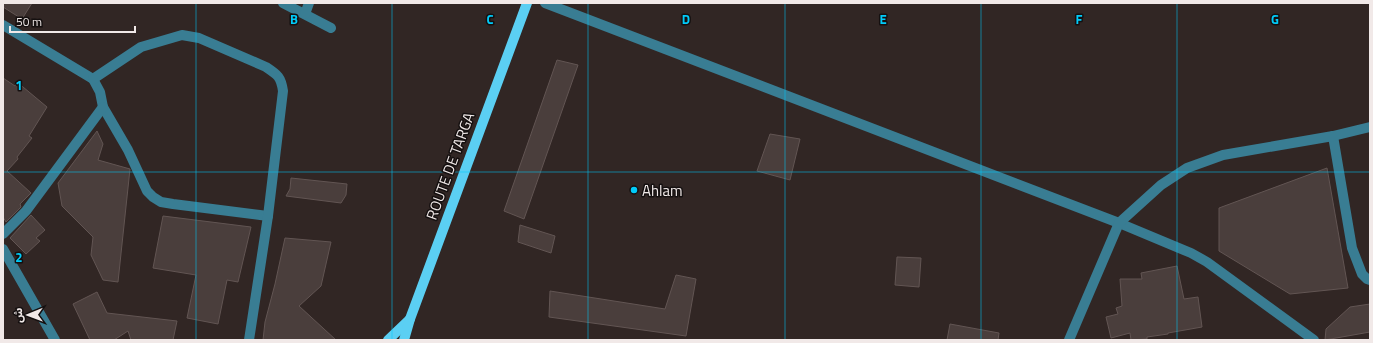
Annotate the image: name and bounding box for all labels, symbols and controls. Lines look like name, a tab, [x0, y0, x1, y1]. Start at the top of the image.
scale bar	[10, 8, 135, 34]
text: B	[290, 9, 298, 29]
text: C	[486, 9, 494, 29]
text: D	[682, 9, 690, 29]
text: E	[879, 9, 887, 29]
text: F	[1076, 9, 1083, 29]
text: G	[1271, 9, 1279, 29]
text: 50 m	[16, 12, 42, 31]
text: 1	[15, 75, 23, 95]
street label: ROUTE DE TARGA	[420, 109, 480, 223]
place label: Ahlam	[642, 179, 683, 202]
marker: Ahlam	[629, 185, 639, 195]
text: 2	[15, 247, 23, 267]
north arrow	[8, 295, 48, 335]
text: ش	[10, 307, 26, 323]

